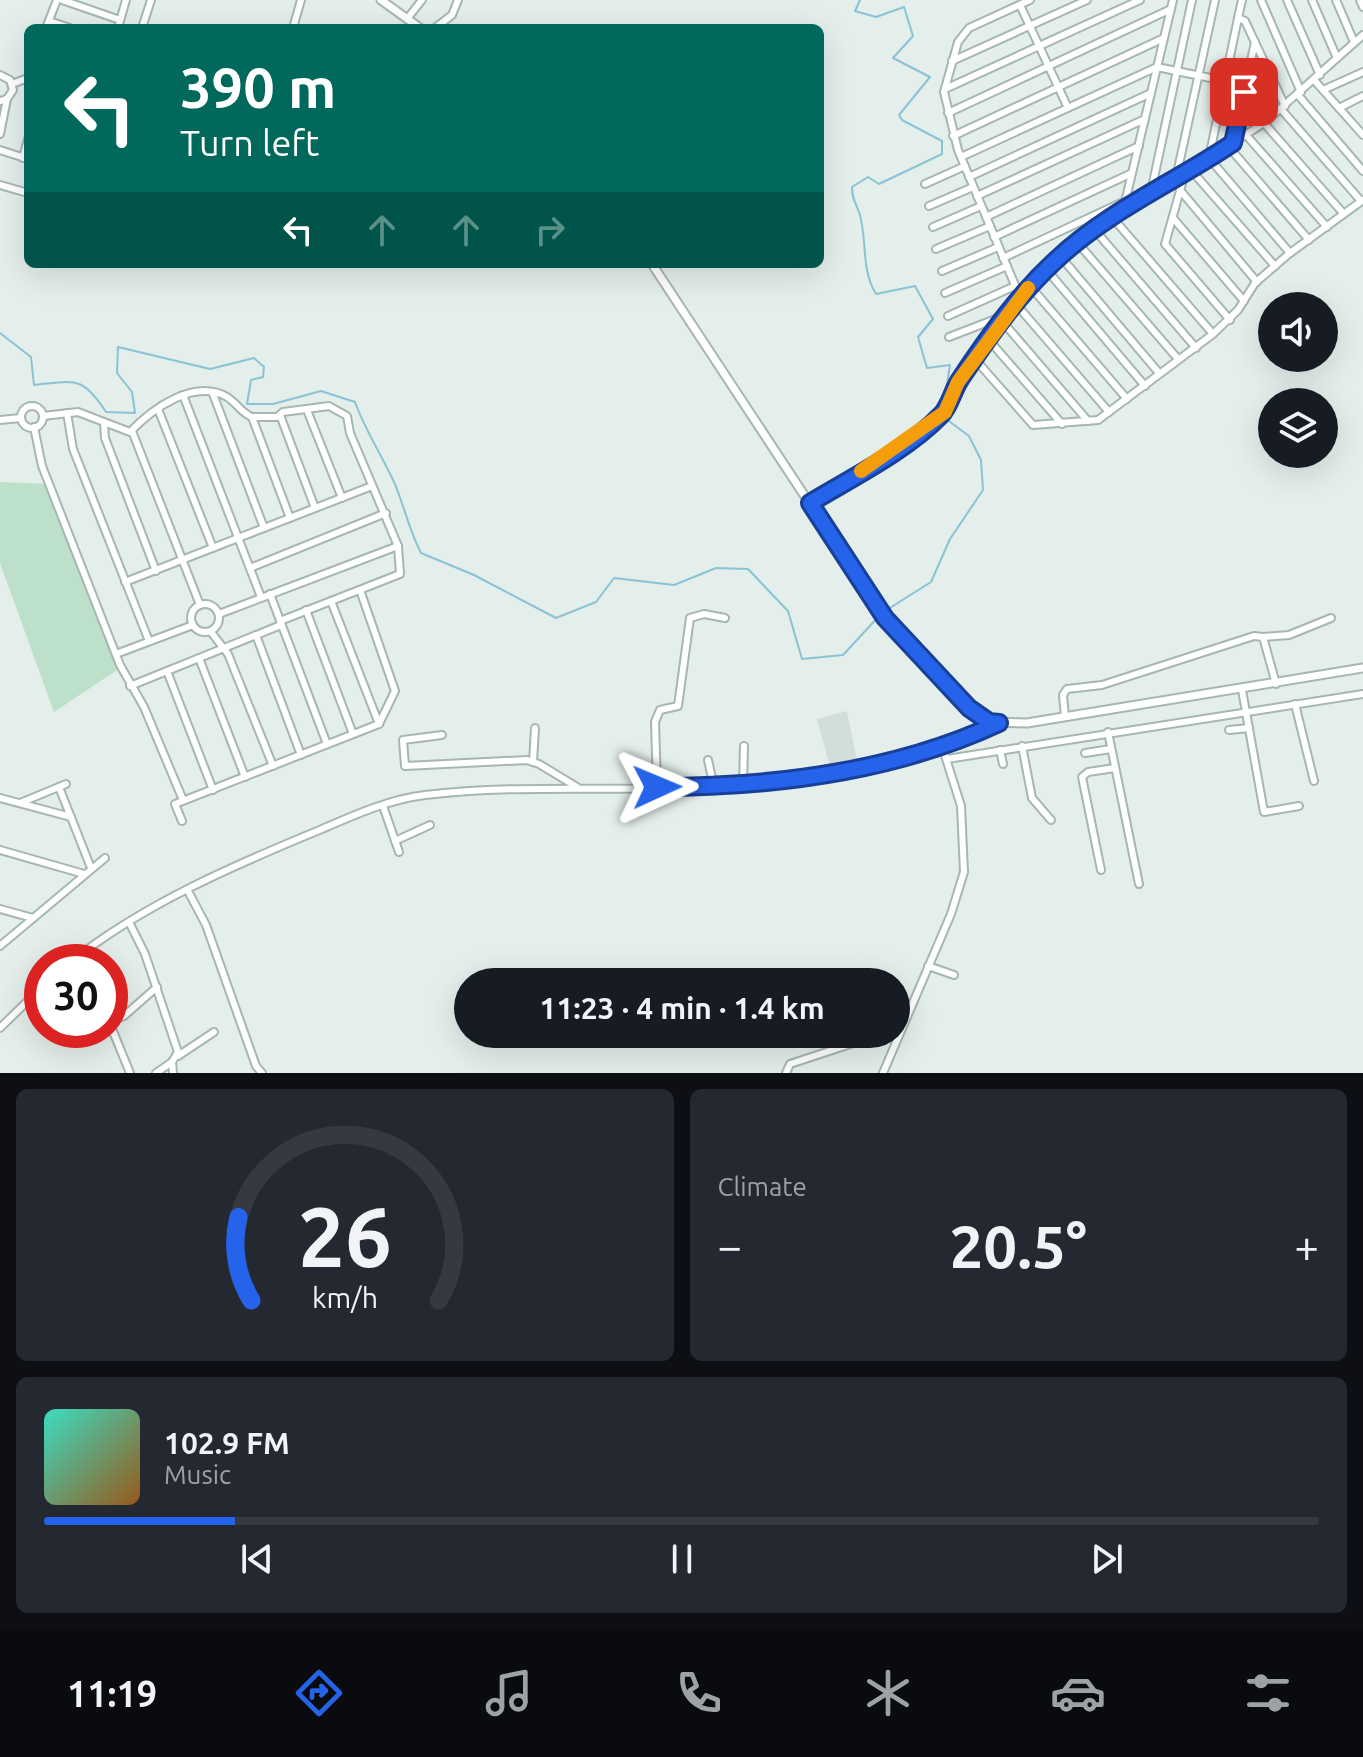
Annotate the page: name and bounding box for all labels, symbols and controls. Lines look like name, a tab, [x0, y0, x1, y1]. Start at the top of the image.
icon: left	[48, 56, 152, 160]
text: 390 m	[180, 56, 336, 119]
pin	[1210, 58, 1278, 126]
icon: arrive	[1222, 70, 1266, 114]
text: Turn left	[180, 122, 319, 163]
icon: left	[276, 208, 320, 252]
icon: ahead	[360, 208, 404, 252]
icon: ahead	[444, 208, 488, 252]
icon: right	[528, 208, 572, 252]
map controls	[1258, 292, 1338, 468]
button: sound	[1258, 292, 1338, 372]
button: layers	[1258, 388, 1338, 468]
position arrow	[615, 745, 699, 829]
speed limit sign: 30	[24, 944, 128, 1048]
text: 11:23 · 4 min · 1.4 km	[539, 991, 825, 1025]
text: Climate	[718, 1172, 807, 1201]
text: 26	[298, 1189, 392, 1283]
text: 20.5°	[950, 1212, 1087, 1279]
text: −	[718, 1221, 742, 1270]
text: +	[1294, 1221, 1319, 1270]
text: km/h	[312, 1281, 378, 1313]
text: 102.9 FM	[164, 1426, 290, 1460]
text: Music	[164, 1460, 231, 1489]
icon: previous	[235, 1537, 279, 1581]
icon: pause	[660, 1537, 704, 1581]
icon: next	[1085, 1537, 1129, 1581]
icon: directions	[291, 1665, 347, 1721]
icon: music	[481, 1665, 537, 1721]
icon: phone	[671, 1665, 727, 1721]
icon: climate	[860, 1665, 916, 1721]
icon: car	[1050, 1665, 1106, 1721]
icon: filters	[1240, 1665, 1296, 1721]
text: 11:19	[67, 1673, 157, 1714]

